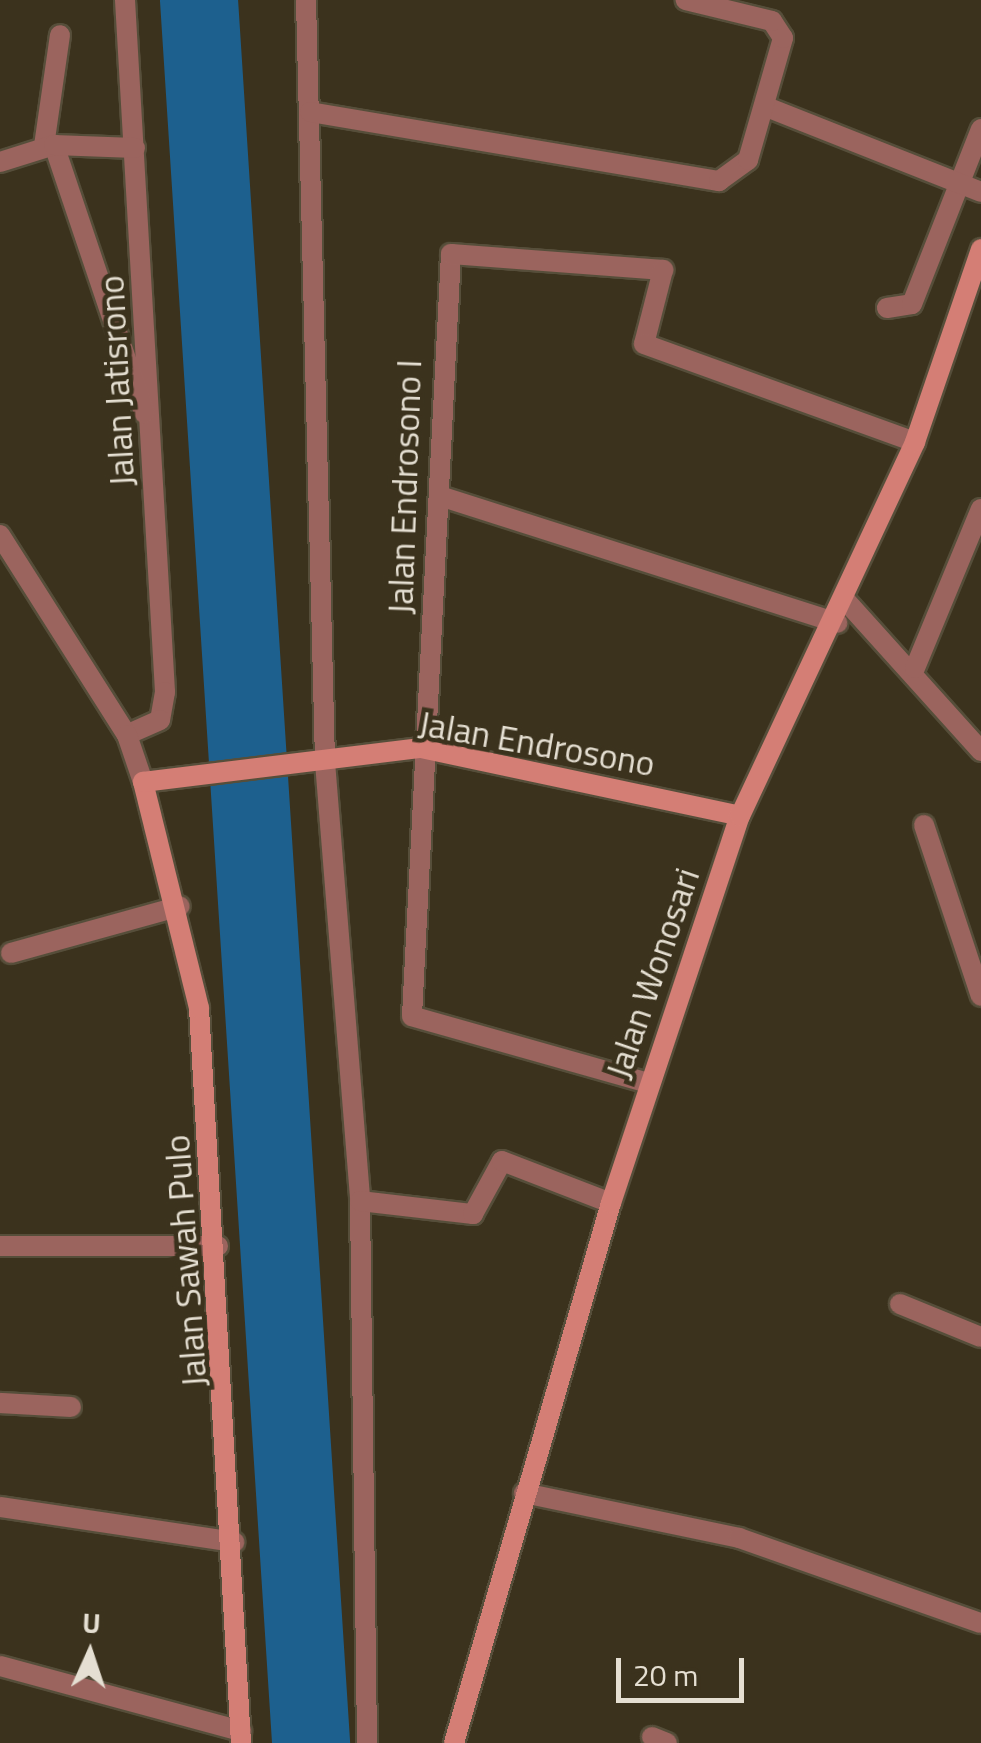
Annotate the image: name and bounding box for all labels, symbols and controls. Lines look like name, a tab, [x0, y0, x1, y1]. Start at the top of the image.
street label: Jalan Jatisrono	[90, 274, 142, 488]
street label: Jalan Endrosono I	[379, 359, 429, 615]
street label: Jalan Endrosono	[416, 702, 658, 784]
street label: Jalan Wonosari	[596, 862, 708, 1084]
street label: Jalan Sawah Pulo	[155, 1133, 215, 1389]
text: U	[81, 1601, 102, 1644]
north arrow	[40, 1603, 140, 1703]
scale bar	[621, 1638, 748, 1700]
text: 20 m	[633, 1652, 698, 1698]

